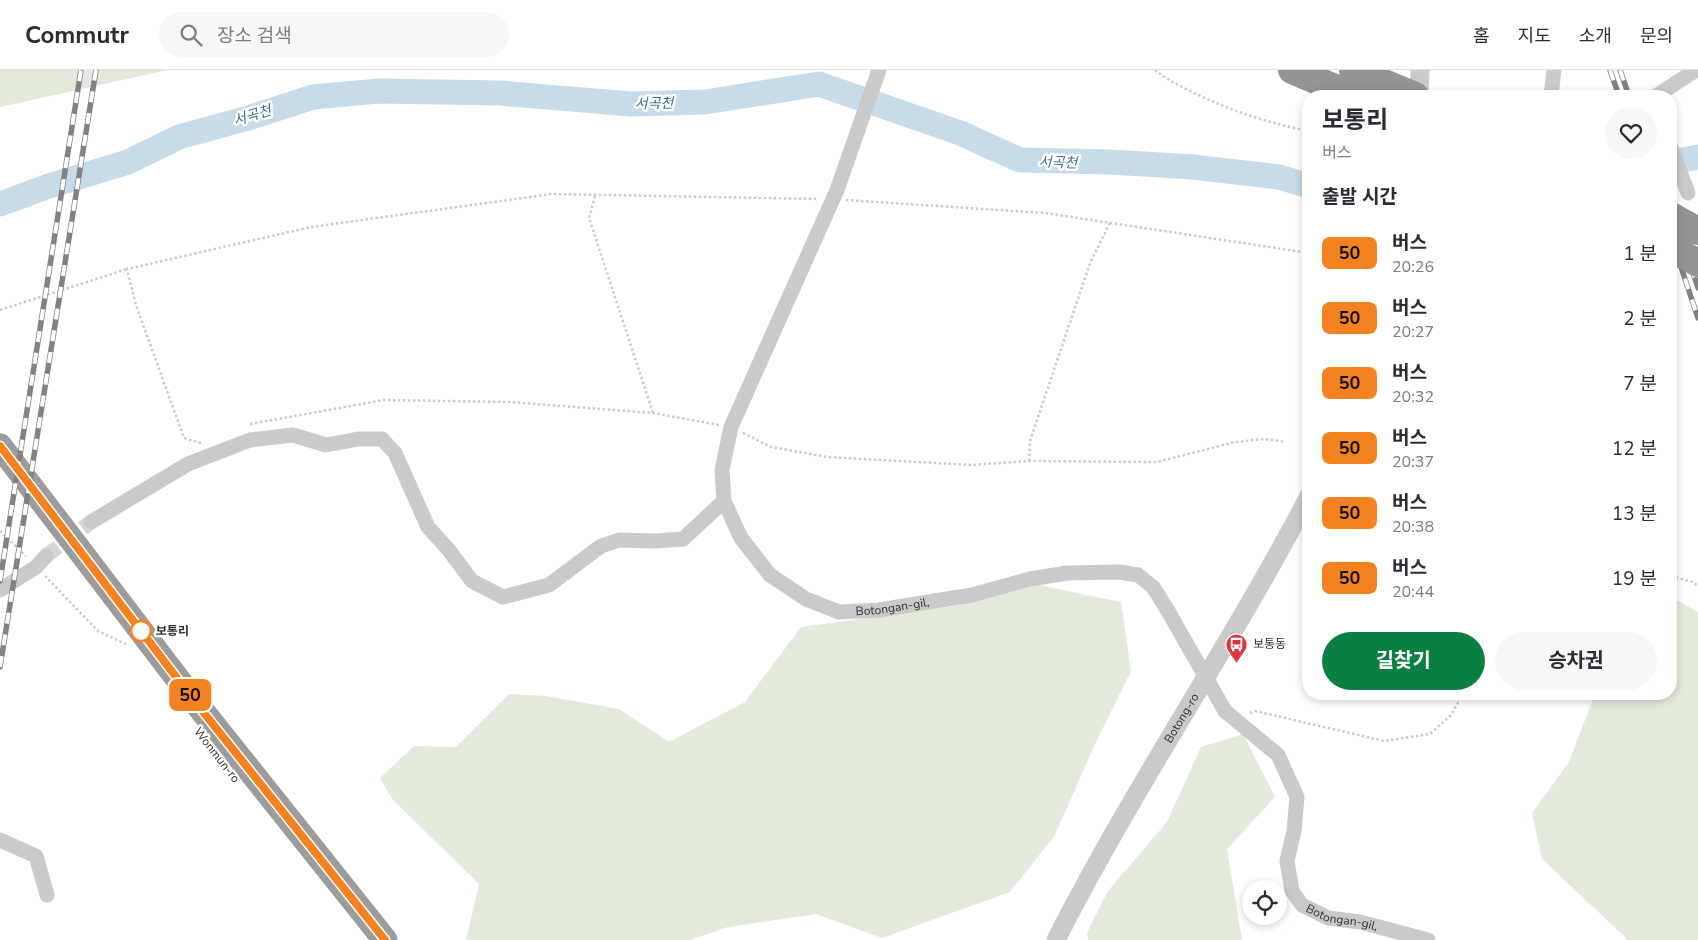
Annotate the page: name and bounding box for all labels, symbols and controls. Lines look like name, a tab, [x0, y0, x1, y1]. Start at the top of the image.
search box	[159, 12, 509, 57]
text: Commutr	[25, 19, 129, 51]
icon: search	[177, 21, 205, 49]
text: 장소 검색	[217, 23, 292, 49]
text: 홈	[1473, 24, 1490, 48]
text: 지도	[1518, 24, 1551, 48]
text: 소개	[1579, 24, 1612, 48]
text: 문의	[1640, 24, 1673, 48]
water label: 서곡천	[635, 94, 675, 113]
water label: 서곡천	[231, 100, 274, 130]
text: 보통리	[1322, 104, 1388, 136]
button: heart	[1605, 107, 1657, 159]
text: 버스	[1322, 142, 1351, 164]
water label: 서곡천	[1038, 152, 1079, 173]
text: 출발 시간	[1322, 184, 1397, 210]
text: 버스	[1392, 230, 1427, 256]
text: 50	[1339, 241, 1360, 265]
text: 1 분	[1623, 241, 1657, 267]
text: 20:26	[1392, 256, 1434, 278]
text: 버스	[1392, 295, 1427, 321]
text: 50	[1339, 306, 1360, 330]
text: 2 분	[1623, 306, 1657, 332]
text: 20:27	[1392, 321, 1434, 343]
text: 버스	[1392, 360, 1427, 386]
text: 50	[1339, 371, 1360, 395]
text: 7 분	[1623, 371, 1657, 397]
text: 20:32	[1392, 386, 1434, 408]
text: 버스	[1392, 425, 1427, 451]
text: 50	[1339, 436, 1360, 460]
text: 12 분	[1612, 436, 1657, 462]
text: 20:37	[1392, 451, 1434, 473]
text: 버스	[1392, 490, 1427, 516]
text: 50	[1339, 501, 1360, 525]
text: 13 분	[1612, 501, 1657, 527]
text: 20:38	[1392, 516, 1434, 538]
text: 버스	[1392, 555, 1427, 581]
text: 50	[1339, 566, 1360, 590]
text: 19 분	[1612, 566, 1657, 592]
text: 20:44	[1392, 581, 1434, 603]
street label: Botongan-gil,	[855, 594, 930, 619]
marker: 보통리	[130, 620, 152, 642]
place label: 보통리	[156, 623, 189, 639]
bus stop icon: 보통동	[1225, 632, 1249, 663]
button: 길찾기	[1322, 632, 1485, 690]
button: 승차권	[1495, 632, 1657, 690]
place label: 보통동	[1253, 636, 1286, 652]
line badge: 50	[168, 679, 212, 711]
text: 50	[179, 683, 201, 707]
street label: Botong-ro	[1160, 690, 1203, 746]
street label: Wonmun-ro	[190, 724, 244, 786]
map controls	[1242, 880, 1287, 925]
button: locate	[1242, 880, 1287, 925]
street label: Botongan-gil,	[1303, 900, 1380, 934]

